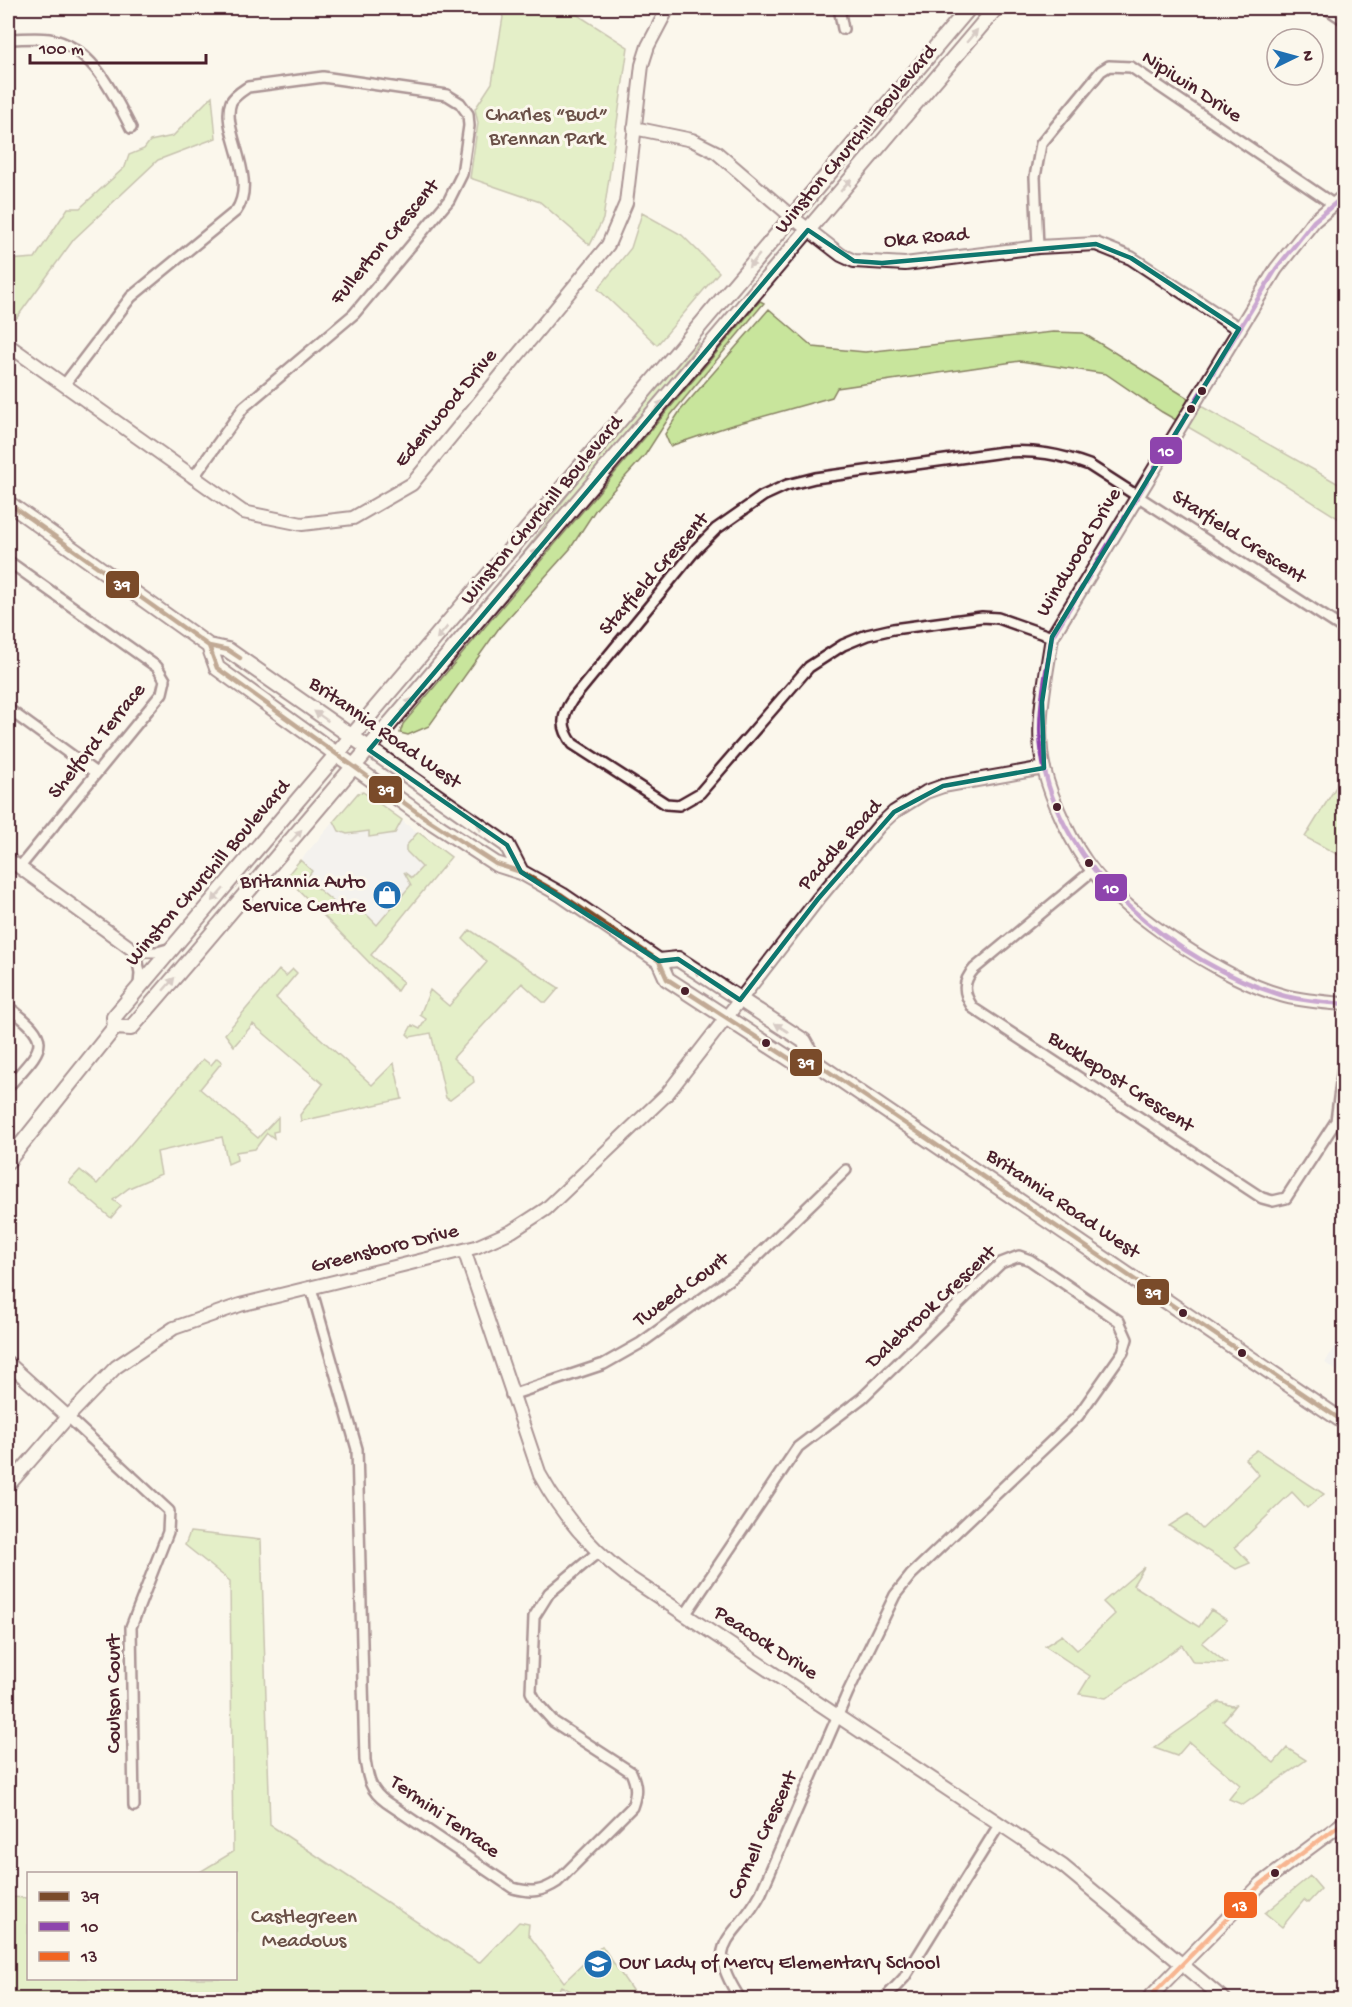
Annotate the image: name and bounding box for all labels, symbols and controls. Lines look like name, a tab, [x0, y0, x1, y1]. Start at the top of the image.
scale bar	[30, 27, 206, 65]
north arrow	[1265, 27, 1325, 87]
one-way arrow	[965, 29, 978, 44]
street label: Winston Churchill Boulevard	[771, 39, 945, 240]
text: 100 m	[38, 40, 84, 61]
street label: Nipiwin Drive	[1136, 46, 1247, 130]
text: N	[1297, 50, 1316, 63]
park label: Charles “Bud” Brennan Park	[486, 104, 608, 153]
street label: Fullerton Crescent	[325, 173, 447, 312]
one-way arrow	[839, 178, 852, 193]
street label: Oka Road	[883, 223, 971, 255]
one-way arrow	[748, 253, 761, 268]
street label: Edenwood Drive	[390, 344, 505, 473]
unlabelled marker	[1196, 385, 1208, 397]
one-way arrow	[651, 400, 664, 415]
unlabelled marker	[1185, 403, 1197, 415]
street label: Winston Churchill Boulevard	[457, 410, 631, 611]
line badge: 10	[1149, 436, 1183, 465]
text: 10	[1157, 444, 1174, 463]
street label: Windwood Drive	[1032, 483, 1129, 622]
street label: Starfield Crescent	[1166, 485, 1312, 592]
street label: Starfield Crescent	[595, 506, 717, 642]
one-way arrow	[526, 548, 539, 564]
line badge: 39	[105, 570, 140, 599]
text: 39	[113, 578, 130, 597]
one-way arrow	[435, 625, 448, 641]
street label: Britannia Road West	[302, 672, 467, 797]
street label: Shelford Terrace	[44, 678, 153, 805]
one-way arrow	[400, 697, 413, 713]
one-way arrow	[314, 710, 330, 722]
street label: Winston Churchill Boulevard	[121, 774, 298, 973]
line badge: 39	[368, 775, 403, 804]
text: 39	[377, 783, 394, 802]
street label: Paddle Road	[793, 794, 890, 898]
unlabelled marker	[1051, 801, 1063, 813]
one-way arrow	[476, 823, 492, 835]
one-way arrow	[289, 829, 302, 844]
unlabelled marker	[1083, 857, 1095, 869]
place label: Britannia Auto Service Centre	[239, 871, 367, 920]
line badge: 10	[1094, 873, 1128, 902]
shop icon: Britannia Auto Service Centre	[371, 879, 403, 911]
text: 10	[1102, 881, 1119, 900]
one-way arrow	[212, 887, 225, 902]
one-way arrow	[693, 968, 709, 980]
one-way arrow	[162, 977, 175, 992]
unlabelled marker	[679, 985, 691, 997]
one-way arrow	[774, 1022, 791, 1033]
street label: Bucklepost Crescent	[1041, 1026, 1200, 1141]
unlabelled marker	[760, 1037, 772, 1049]
line badge: 39	[789, 1048, 823, 1077]
text: 39	[797, 1056, 814, 1075]
street label: Britannia Road West	[980, 1144, 1146, 1267]
street label: Greensboro Drive	[309, 1219, 462, 1280]
street label: Dalebrook Crescent	[860, 1239, 1004, 1376]
street label: Tweed Court	[629, 1247, 736, 1334]
line badge: 39	[1136, 1278, 1170, 1306]
text: 39	[1144, 1286, 1161, 1305]
unlabelled marker	[1177, 1307, 1189, 1319]
unlabelled marker	[1236, 1347, 1248, 1359]
street label: Peacock Drive	[707, 1600, 823, 1688]
street label: Coulson Court	[103, 1632, 128, 1753]
street label: Cornell Crescent	[723, 1766, 806, 1904]
street label: Termini Terrace	[383, 1770, 505, 1866]
unlabelled marker	[1269, 1867, 1281, 1879]
legend	[27, 1872, 237, 1980]
text: 39	[80, 1888, 99, 1909]
line badge: 13	[1223, 1891, 1258, 1919]
text: 13	[1232, 1899, 1247, 1918]
park label: Castlegreen Meadows	[251, 1906, 357, 1955]
text: 10	[80, 1918, 99, 1939]
text: 13	[80, 1948, 98, 1969]
school or university icon: Our Lady of Mercy Elementary School	[582, 1948, 614, 1980]
place label: Our Lady of Mercy Elementary School	[619, 1952, 940, 1977]

